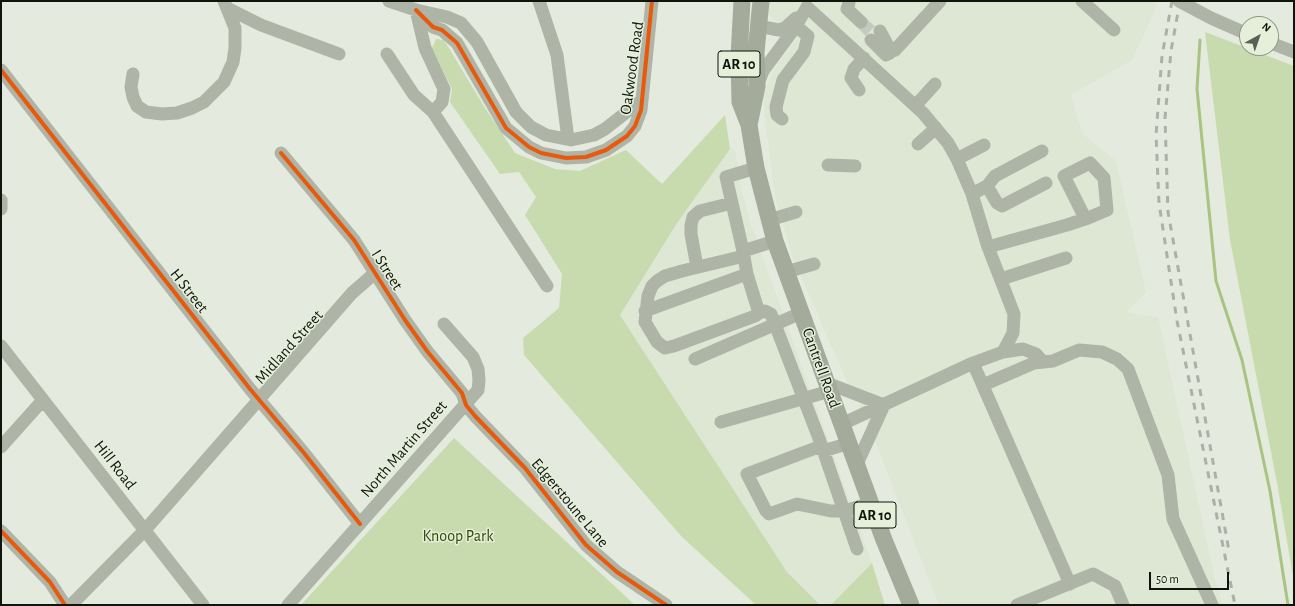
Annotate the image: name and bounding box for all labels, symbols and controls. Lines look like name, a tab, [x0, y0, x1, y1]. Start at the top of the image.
north arrow	[1239, 16, 1279, 56]
street label: Oakwood Road	[616, 20, 648, 116]
text: N	[1260, 21, 1273, 34]
road number: AR 10	[718, 51, 760, 77]
street label: I Street	[367, 246, 407, 294]
street label: H Street	[166, 265, 212, 317]
street label: Midland Street	[251, 306, 327, 388]
street label: Cantrell Road	[798, 325, 844, 411]
street label: North Martin Street	[357, 397, 451, 501]
street label: Hill Road	[90, 437, 140, 493]
street label: Edgerstoune Lane	[527, 455, 613, 551]
road number: AR 10	[854, 502, 896, 528]
park label: Knoop Park	[423, 526, 493, 546]
scale bar	[1151, 564, 1231, 590]
text: 50 m	[1156, 573, 1179, 585]

